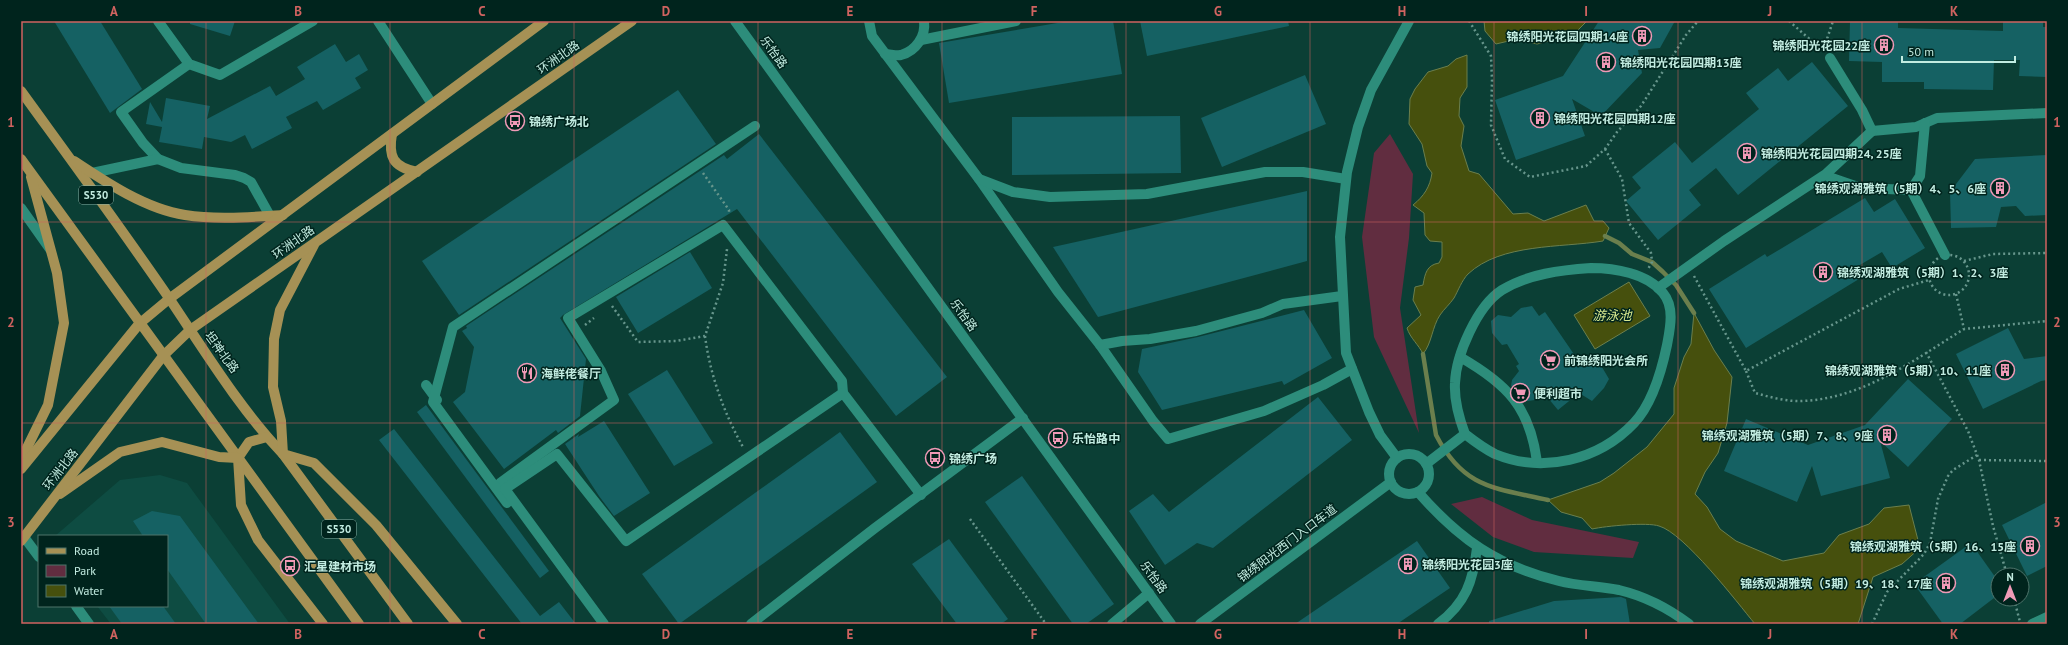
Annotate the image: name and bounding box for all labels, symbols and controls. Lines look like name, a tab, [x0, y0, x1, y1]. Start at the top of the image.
text: A	[110, 3, 118, 20]
text: B	[294, 3, 302, 20]
text: C	[478, 3, 486, 20]
text: D	[662, 3, 670, 20]
text: E	[847, 3, 854, 20]
text: F	[1031, 3, 1038, 20]
text: G	[1214, 3, 1222, 20]
text: H	[1398, 3, 1406, 20]
text: I	[1584, 3, 1588, 20]
text: J	[1767, 3, 1772, 20]
text: K	[1950, 3, 1958, 20]
building icon: 锦绣阳光花园四期14座	[1631, 25, 1653, 47]
place label: 锦绣阳光花园四期14座	[1506, 29, 1628, 44]
street label: 乐怡路	[757, 33, 791, 71]
building icon: 锦绣阳光花园22座	[1873, 34, 1895, 56]
street label: 环洲北路	[534, 37, 582, 77]
place label: 锦绣阳光花园22座	[1772, 38, 1870, 53]
scale bar	[1902, 38, 2015, 64]
text: 50 m	[1908, 44, 1934, 59]
building icon: 锦绣阳光花园四期13座	[1595, 51, 1617, 73]
place label: 锦绣阳光花园四期13座	[1620, 55, 1742, 70]
building icon: 锦绣阳光花园四期12座	[1529, 107, 1551, 129]
bus stop icon: 锦绣广场北	[504, 110, 526, 132]
place label: 锦绣阳光花园四期12座	[1554, 111, 1676, 126]
text: 1	[7, 114, 15, 131]
place label: 锦绣广场北	[529, 114, 589, 129]
text: 1	[2053, 114, 2061, 131]
building icon: 锦绣阳光花园四期24, 25座	[1736, 142, 1758, 164]
place label: 锦绣阳光花园四期24, 25座	[1761, 146, 1901, 161]
building icon: 锦绣观湖雅筑（5期）4、5、6座	[1989, 177, 2011, 199]
place label: 锦绣观湖雅筑（5期）4、5、6座	[1815, 181, 1986, 196]
road number: S530	[79, 186, 113, 204]
street label: 环洲北路	[269, 222, 317, 262]
building icon: 锦绣观湖雅筑（5期）1、2、3座	[1812, 261, 1834, 283]
place label: 锦绣观湖雅筑（5期）1、2、3座	[1837, 265, 2008, 280]
street label: 乐怡路	[947, 296, 981, 334]
water label: 游泳池	[1592, 307, 1633, 324]
text: 2	[7, 314, 15, 331]
text: 2	[2053, 314, 2061, 331]
street label: 坦神北路	[202, 328, 242, 376]
supermarket icon: 前锦绣阳光会所	[1539, 349, 1561, 371]
place label: 前锦绣阳光会所	[1564, 353, 1648, 368]
building icon: 锦绣观湖雅筑（5期）10、11座	[1994, 359, 2016, 381]
restaurant icon: 海鲜佬餐厅	[516, 362, 538, 384]
place label: 锦绣观湖雅筑（5期）10、11座	[1825, 363, 1991, 378]
place label: 海鲜佬餐厅	[541, 366, 601, 381]
supermarket icon: 便利超市	[1509, 382, 1531, 404]
place label: 便利超市	[1534, 386, 1582, 401]
building icon: 锦绣观湖雅筑（5期）7、8、9座	[1876, 424, 1898, 446]
bus stop icon: 乐怡路中	[1047, 427, 1069, 449]
place label: 锦绣观湖雅筑（5期）7、8、9座	[1702, 428, 1873, 443]
place label: 乐怡路中	[1072, 431, 1120, 446]
street label: 环洲北路	[39, 445, 81, 493]
bus stop icon: 锦绣广场	[924, 447, 946, 469]
place label: 锦绣广场	[949, 451, 997, 466]
street label: 锦绣阳光西门入口车道	[1235, 501, 1339, 585]
text: 3	[7, 514, 15, 531]
text: 3	[2053, 514, 2061, 531]
road number: S530	[322, 520, 356, 538]
legend	[38, 535, 168, 607]
building icon: 锦绣观湖雅筑（5期）16、15座	[2019, 535, 2041, 557]
place label: 锦绣观湖雅筑（5期）16、15座	[1850, 539, 2016, 554]
text: Road	[74, 543, 99, 558]
building icon: 锦绣阳光花园3座	[1397, 553, 1419, 575]
bus stop icon: 汇星建材市场	[279, 555, 301, 577]
place label: 锦绣阳光花园3座	[1422, 557, 1513, 572]
street label: 乐怡路	[1137, 558, 1171, 596]
place label: 汇星建材市场	[304, 559, 376, 574]
text: Park	[74, 563, 96, 578]
north arrow	[1990, 567, 2030, 607]
text: N	[2006, 570, 2014, 584]
building icon: 锦绣观湖雅筑（5期）19、18、17座	[1935, 572, 1957, 594]
place label: 锦绣观湖雅筑（5期）19、18、17座	[1740, 576, 1932, 591]
text: Water	[74, 583, 104, 598]
text: A	[110, 626, 118, 643]
text: B	[294, 626, 302, 643]
text: C	[478, 626, 486, 643]
text: D	[662, 626, 670, 643]
text: E	[847, 626, 854, 643]
text: F	[1031, 626, 1038, 643]
text: G	[1214, 626, 1222, 643]
text: H	[1398, 626, 1406, 643]
text: I	[1584, 626, 1588, 643]
text: J	[1767, 626, 1772, 643]
text: K	[1950, 626, 1958, 643]

